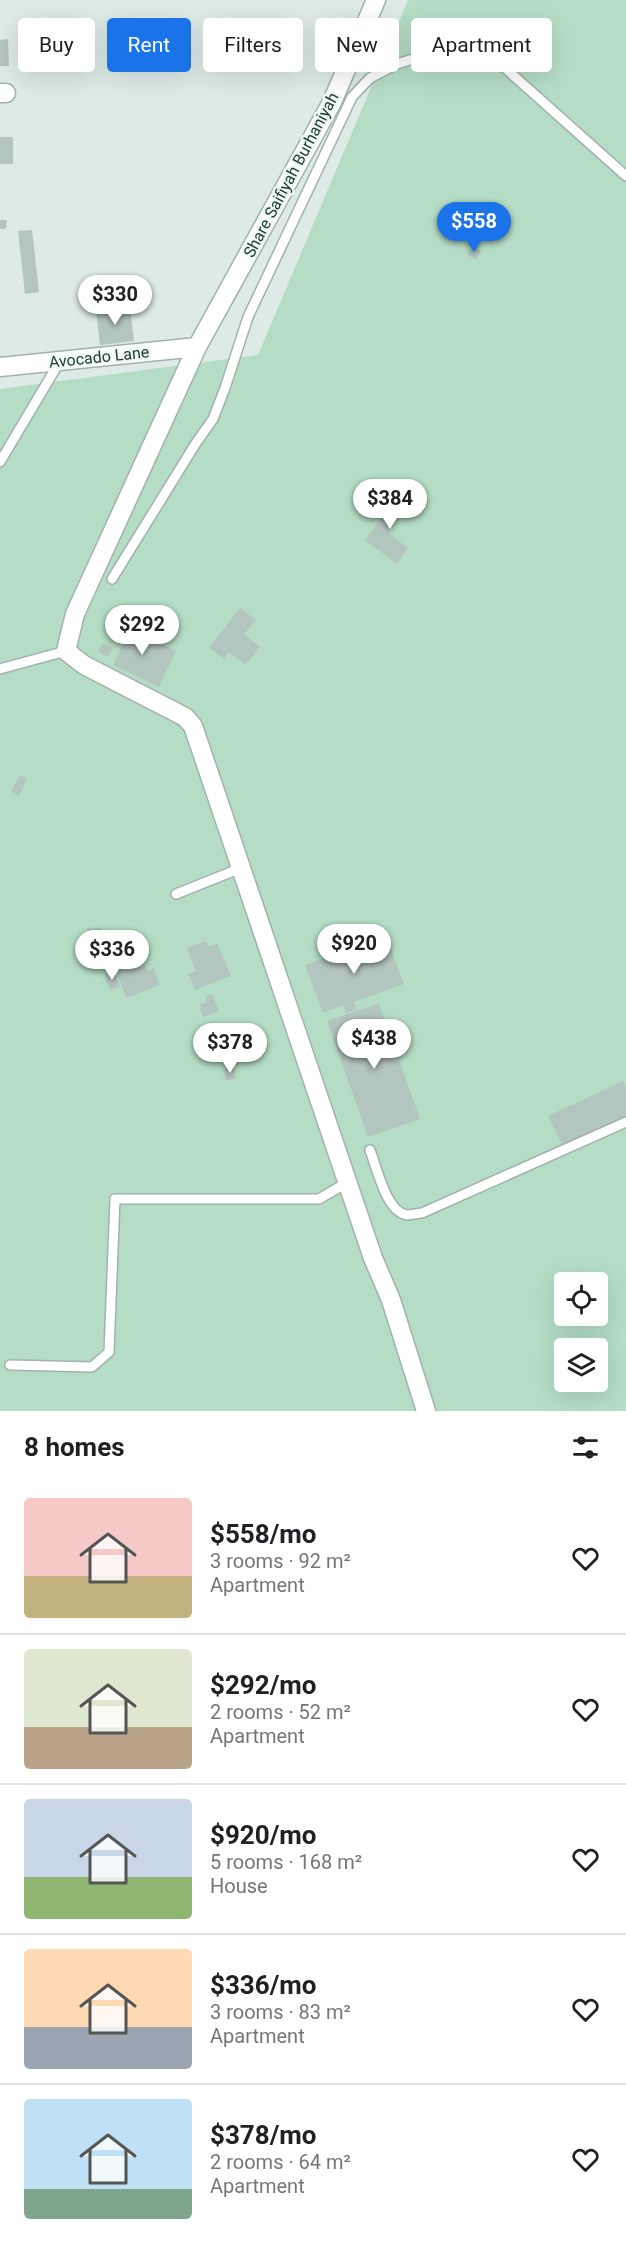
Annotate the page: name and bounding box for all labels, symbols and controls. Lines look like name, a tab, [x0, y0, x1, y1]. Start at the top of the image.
chip: Buy	[18, 18, 95, 72]
chip: Rent	[107, 18, 191, 72]
chip: Filters	[203, 18, 303, 72]
chip: New	[315, 18, 399, 72]
chip: Apartment	[411, 18, 552, 72]
street label: Share Saifiyah Burhaniyah	[239, 89, 343, 261]
pin: $558	[438, 202, 510, 253]
text: $558	[451, 209, 497, 233]
pin: $330	[79, 275, 151, 326]
text: $330	[92, 282, 138, 306]
street label: Avocado Lane	[48, 342, 150, 372]
pin: $384	[354, 479, 426, 530]
text: $384	[367, 486, 413, 510]
pin: $292	[106, 605, 178, 656]
text: $292	[119, 612, 165, 636]
pin: $920	[318, 924, 390, 975]
pin: $336	[76, 930, 148, 981]
text: $920	[331, 931, 377, 955]
text: $336	[89, 937, 135, 961]
pin: $438	[338, 1019, 410, 1070]
pin: $378	[194, 1023, 266, 1074]
text: $438	[351, 1026, 397, 1050]
text: $378	[207, 1030, 253, 1054]
map controls	[554, 1272, 608, 1392]
button: locate	[554, 1272, 608, 1326]
button: layers	[554, 1338, 608, 1392]
icon: filters	[569, 1431, 602, 1464]
text: 8 homes	[24, 1432, 125, 1462]
text: $558/mo	[210, 1519, 317, 1549]
icon: home	[72, 1522, 144, 1594]
icon: heart	[569, 1542, 602, 1575]
text: 3 rooms · 92 m²	[210, 1549, 351, 1573]
text: Apartment	[210, 1573, 305, 1597]
text: $292/mo	[210, 1670, 317, 1700]
icon: home	[72, 1673, 144, 1745]
icon: heart	[569, 1693, 602, 1726]
text: 2 rooms · 52 m²	[210, 1700, 351, 1724]
text: Apartment	[210, 1724, 305, 1748]
text: $920/mo	[210, 1820, 317, 1850]
icon: home	[72, 1823, 144, 1895]
icon: heart	[569, 1843, 602, 1876]
text: 5 rooms · 168 m²	[210, 1850, 362, 1874]
text: House	[210, 1874, 268, 1898]
text: $336/mo	[210, 1970, 317, 2000]
icon: home	[72, 1973, 144, 2045]
icon: heart	[569, 1993, 602, 2026]
text: 3 rooms · 83 m²	[210, 2000, 351, 2024]
text: Apartment	[210, 2024, 305, 2048]
text: $378/mo	[210, 2120, 317, 2150]
icon: home	[72, 2123, 144, 2195]
icon: heart	[569, 2143, 602, 2176]
text: 2 rooms · 64 m²	[210, 2150, 351, 2174]
text: Apartment	[210, 2174, 305, 2198]

